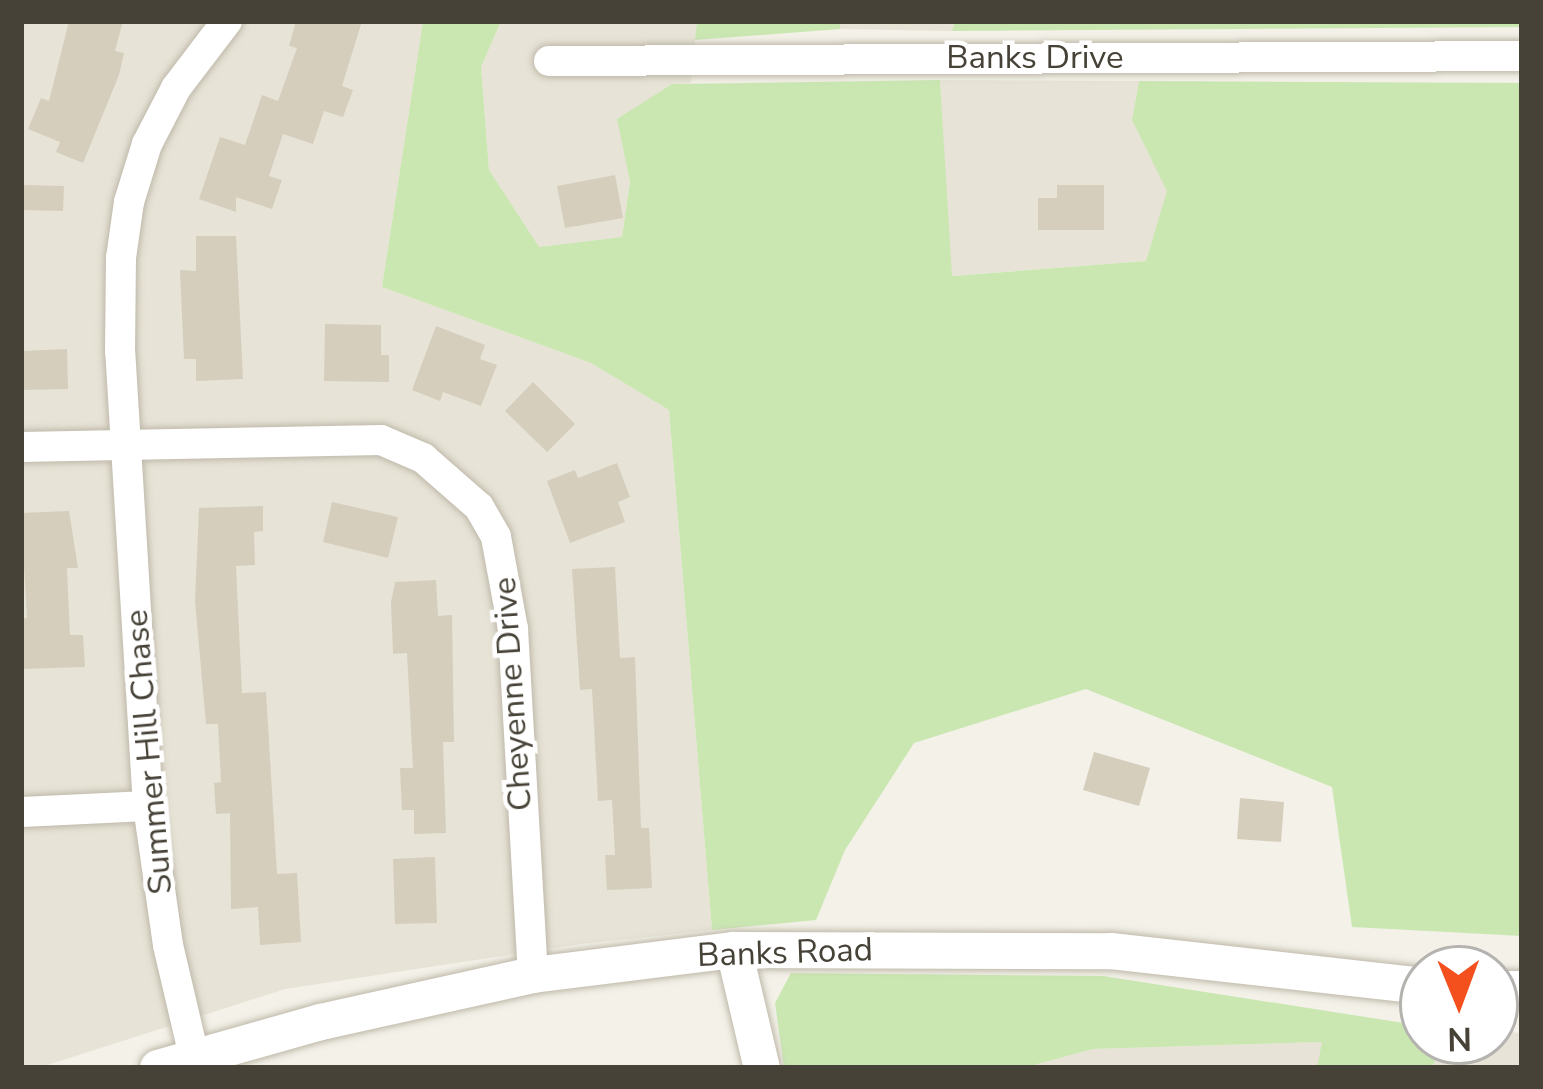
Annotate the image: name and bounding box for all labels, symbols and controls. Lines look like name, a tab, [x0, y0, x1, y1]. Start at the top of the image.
street label: Banks Drive	[946, 38, 1124, 78]
street label: Cheyenne Drive	[485, 576, 541, 812]
street label: Summer Hill Chase	[117, 608, 181, 896]
street label: Banks Road	[696, 930, 874, 976]
north arrow	[1399, 945, 1519, 1065]
text: N	[1447, 1016, 1472, 1061]

